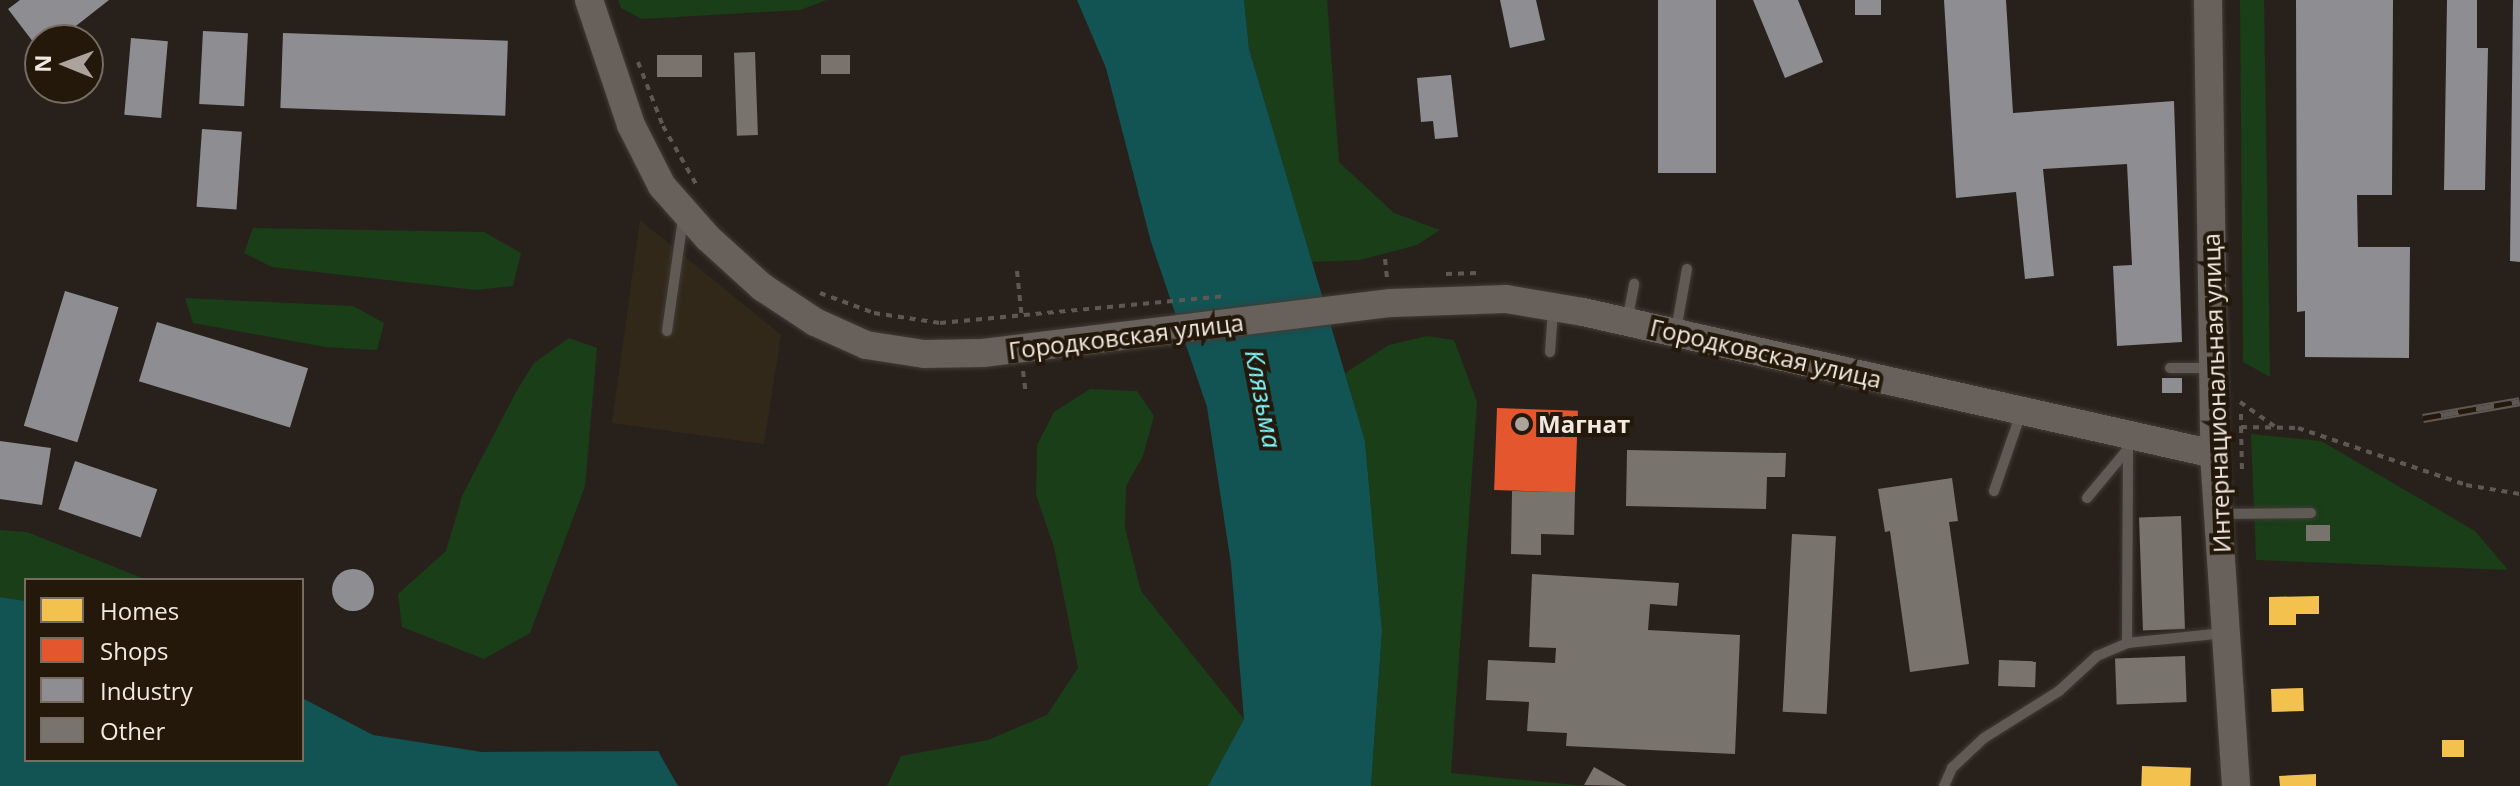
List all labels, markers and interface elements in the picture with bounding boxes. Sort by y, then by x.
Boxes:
north arrow [24,24,104,104]
text: N [27,54,57,73]
street label: Интернациональная улица [2196,233,2236,553]
street label: Городковская улица [1007,307,1245,365]
street label: Городковская улица [1648,312,1884,394]
water label: Клязьма [1238,347,1288,451]
place label: Магнат [1538,410,1630,438]
marker: Магнат [1513,415,1531,433]
legend [24,578,304,762]
text: Homes [100,594,179,627]
text: Shops [100,634,168,667]
text: Industry [100,674,193,707]
text: Other [100,714,165,747]

